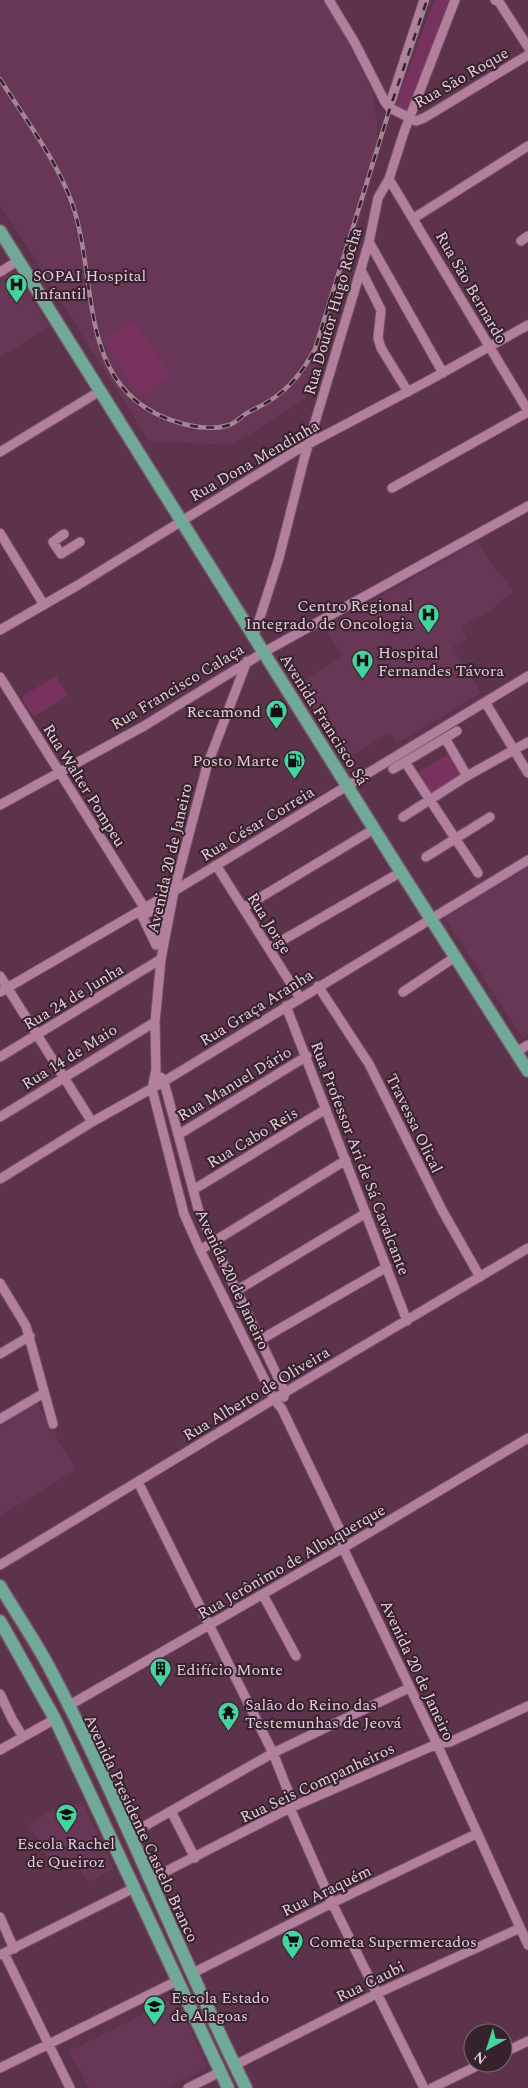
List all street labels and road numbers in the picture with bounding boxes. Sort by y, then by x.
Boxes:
street label: Rua São Roque [410,41,513,115]
street label: Rua Doutor Hugo Rocha [298,225,368,398]
street label: Rua São Bernardo [429,227,513,348]
street label: Rua Dona Mendinha [185,414,324,508]
street label: Rua Francisco Calaça [106,637,249,736]
street label: Avenida Francisco Sá [274,649,375,790]
street label: Rua Walter Pompeu [37,719,132,852]
street label: Rua César Correia [196,780,319,867]
street label: Avenida 20 de Janeiro [141,781,199,936]
street label: Rua Jorge [241,888,298,959]
street label: Rua 24 de Junha [19,957,128,1036]
street label: Rua Graça Aranha [195,963,318,1053]
street label: Rua 14 de Maio [17,1018,122,1096]
street label: Rua Professor Ari de Sá Cavalcante [304,1038,416,1279]
street label: Rua Manuel Dário [173,1040,296,1127]
street label: Travessa Olical [380,1070,449,1177]
street label: Rua Cabo Reis [202,1101,303,1175]
street label: Avenida 20 de Janeiro [189,1205,275,1354]
street label: Rua Alberto de Oliveira [179,1340,335,1447]
street label: Rua Jerônimo de Albuquerque [193,1498,390,1626]
street label: Avenida 20 de Janeiro [374,1596,460,1745]
street label: Avenida Presidente Castelo Branco [78,1711,205,1946]
street label: Rua Seis Companheiros [236,1737,399,1829]
street label: Rua Araquém [278,1859,376,1923]
street label: Rua Caubi [332,1955,409,2009]

